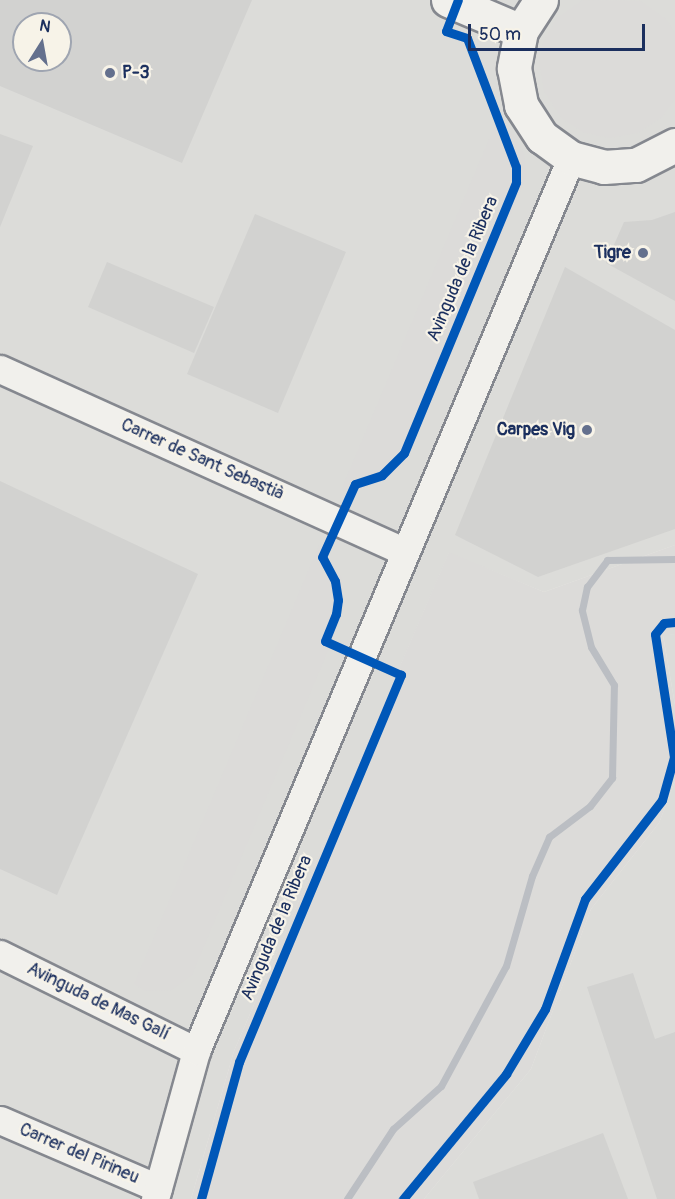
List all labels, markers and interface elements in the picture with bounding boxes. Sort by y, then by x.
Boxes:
north arrow [12,12,72,72]
scale bar [471,12,648,50]
text: N [38,15,52,37]
text: 50 m [479,23,521,46]
place label: P-3 [122,62,150,84]
marker: P-3 [103,66,117,80]
street label: Avinguda de la Ribera [423,193,503,345]
place label: Tigre [594,242,631,264]
marker: Tigre [636,246,650,260]
street label: Carrer de Sant Sebastià [117,414,287,506]
place label: Carpes Vig [497,419,575,441]
marker: Carpes Vig [580,423,594,437]
street label: Avinguda de la Ribera [237,852,317,1004]
street label: Avinguda de Mas Galí [23,958,173,1046]
street label: Carrer del Pirineu [16,1119,142,1189]

